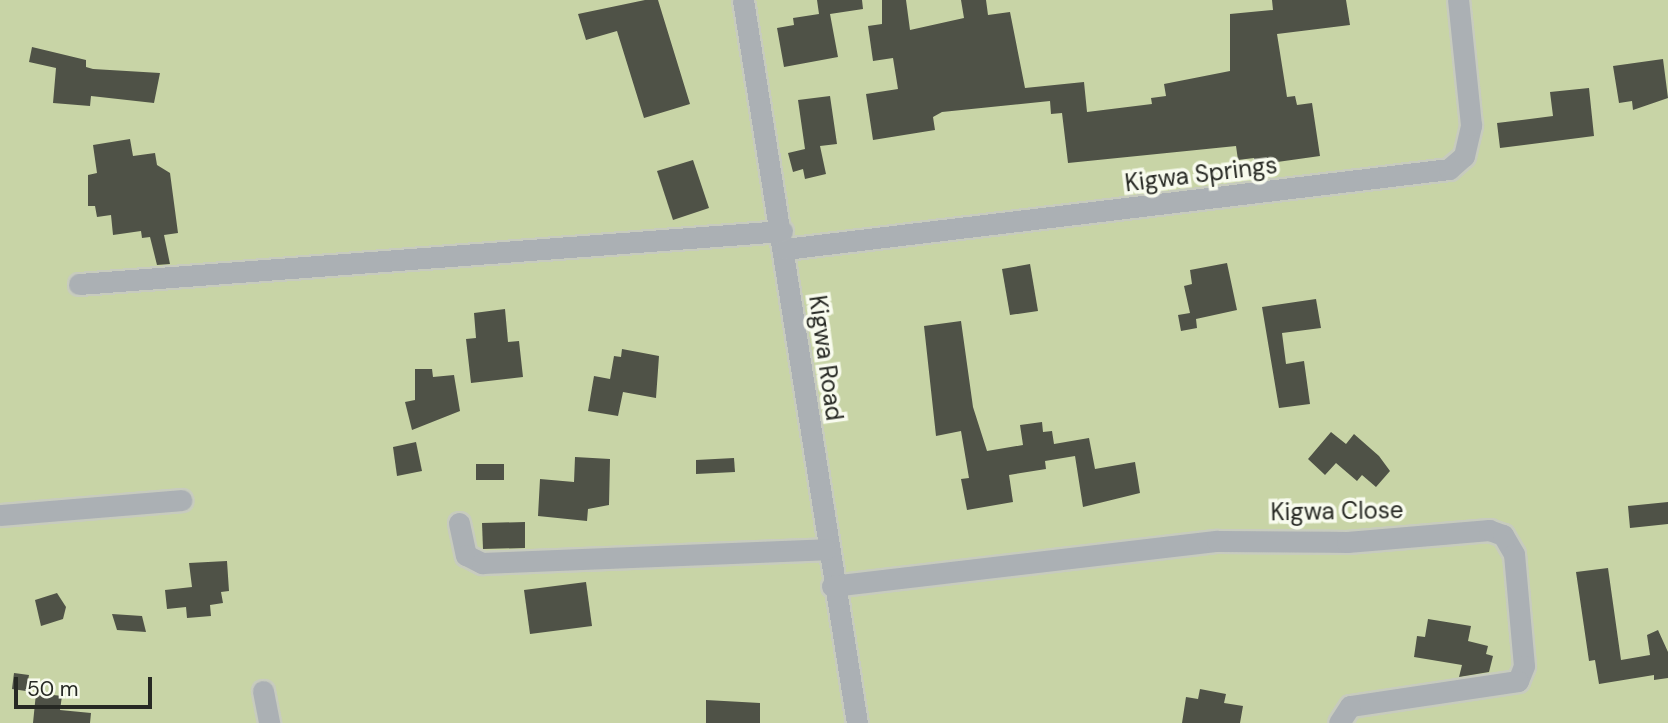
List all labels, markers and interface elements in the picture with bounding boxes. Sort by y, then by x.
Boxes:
street label: Kigwa Springs [1123,150,1279,198]
street label: Kigwa Road [803,293,849,423]
street label: Kigwa Close [1270,495,1404,527]
scale bar [18,664,156,708]
text: 50 m [27,675,78,703]

